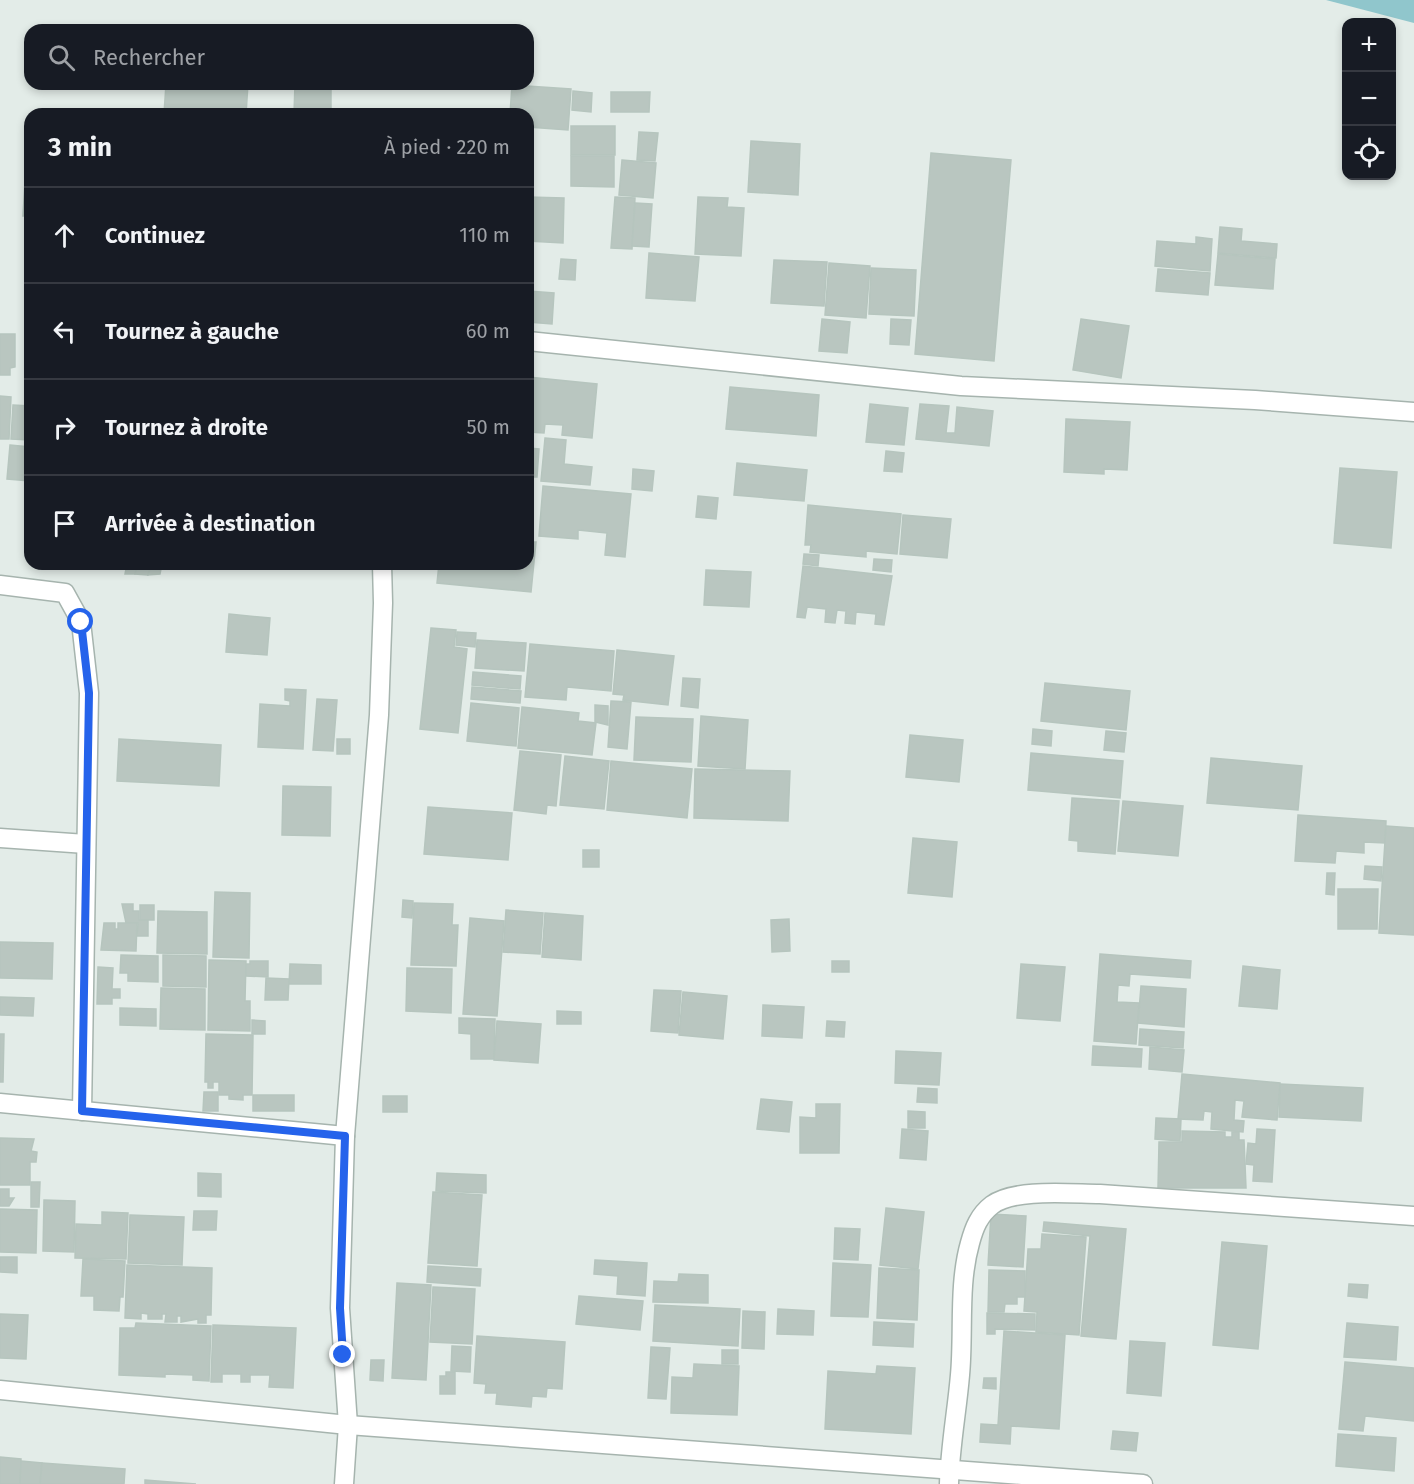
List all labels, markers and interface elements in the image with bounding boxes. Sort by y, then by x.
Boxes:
map controls [1342,18,1396,180]
button: + [1342,18,1396,72]
search box [24,24,534,90]
icon: search [45,41,78,74]
text: Rechercher [93,44,205,71]
button: − [1342,72,1396,126]
button: locate [1342,126,1396,180]
text: 3 min [48,132,112,163]
text: À pied · 220 m [384,135,510,159]
icon: ahead [48,219,81,252]
text: Continuez [105,222,205,249]
text: 110 m [459,223,510,247]
icon: left [48,315,81,348]
text: Tournez à gauche [105,318,279,345]
text: 60 m [466,319,510,343]
icon: right [48,411,81,444]
text: Tournez à droite [105,414,268,441]
text: 50 m [466,415,510,439]
icon: arrive [48,507,81,540]
text: Arrivée à destination [105,510,315,537]
route start [67,608,93,634]
route end [329,1341,355,1367]

